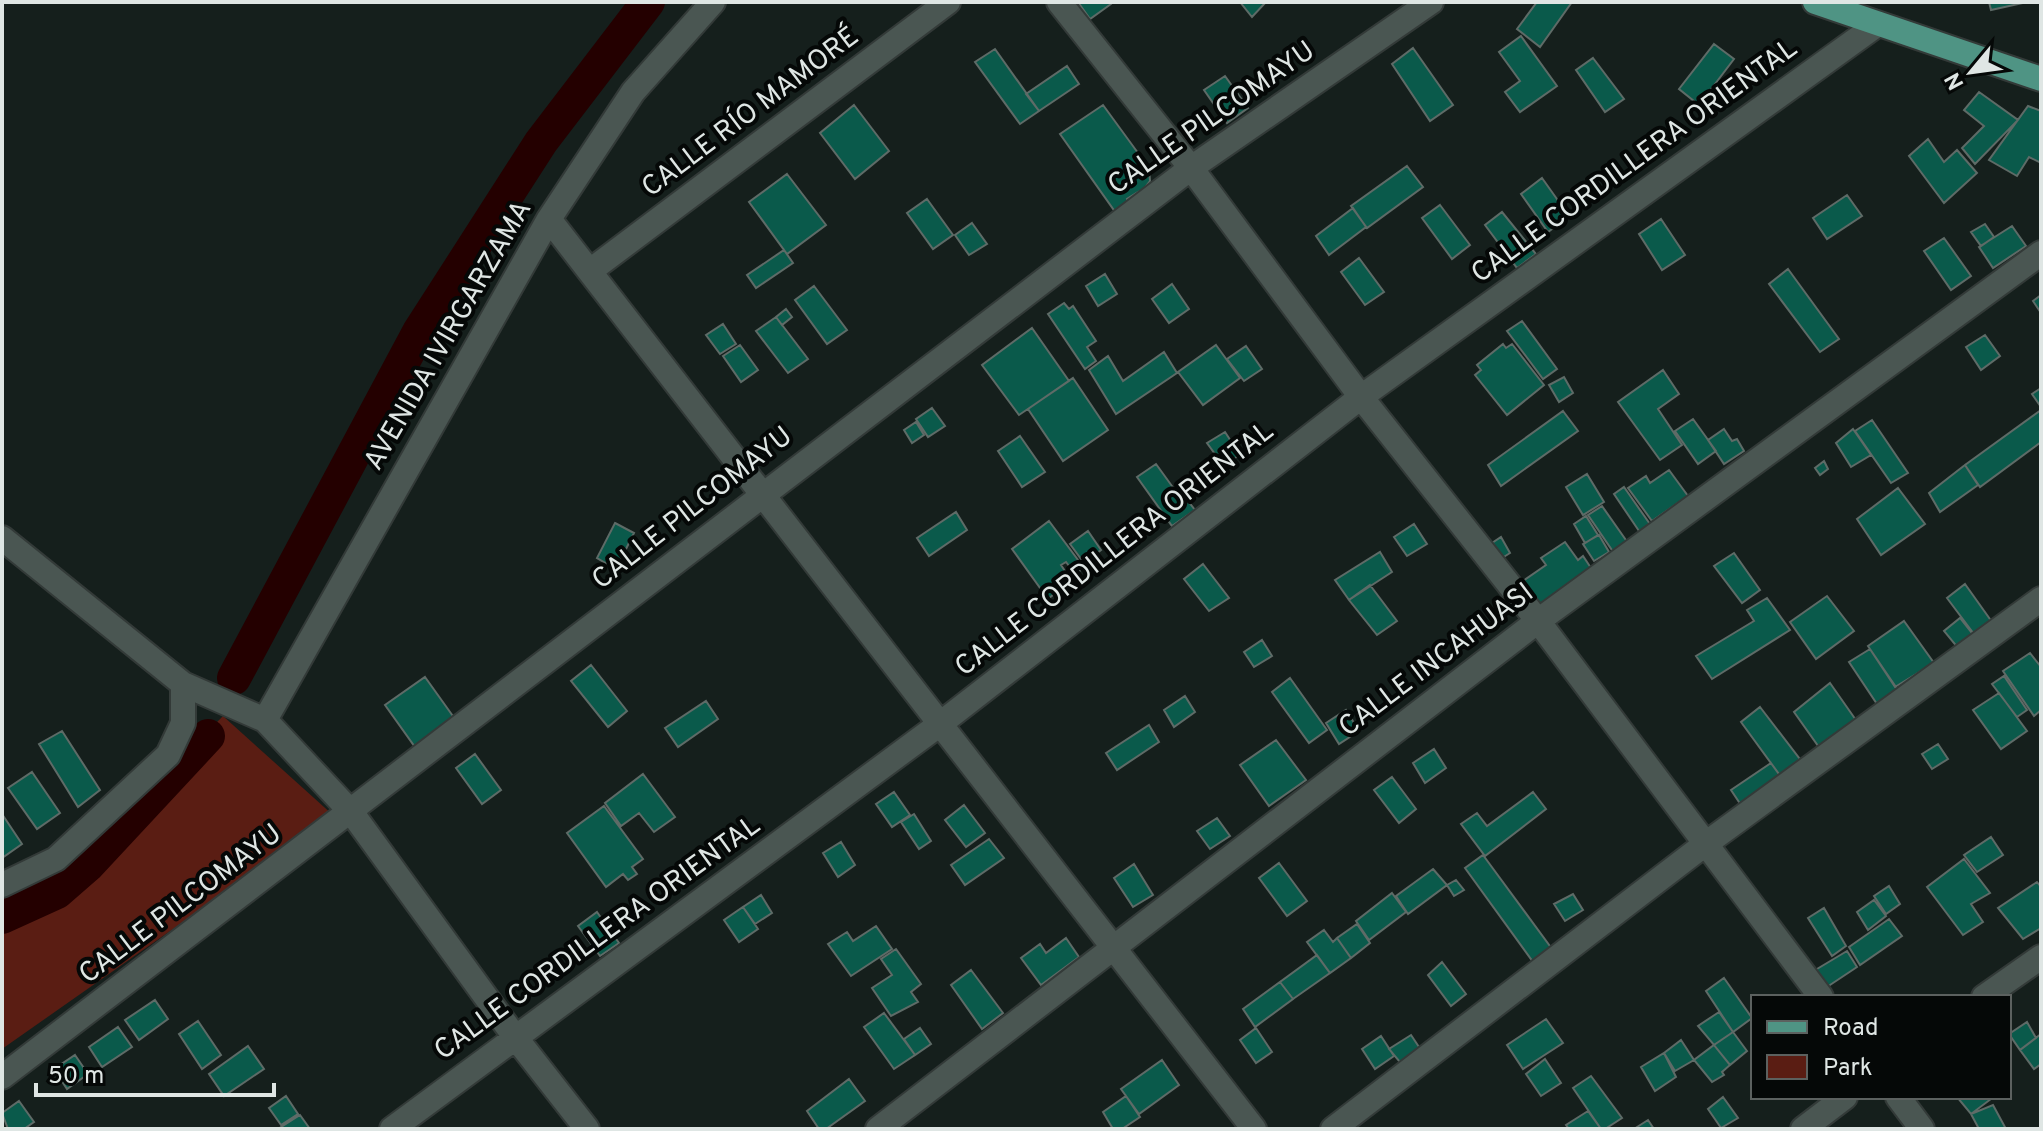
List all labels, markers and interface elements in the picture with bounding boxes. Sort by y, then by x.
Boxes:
street label: CALLE RÍO MAMORÉ [634,18,867,206]
street label: CALLE CORDILLERA ORIENTAL [1465,31,1805,293]
north arrow [1931,32,2011,112]
street label: CALLE PILCOMAYU [1101,34,1323,204]
text: N [1940,67,1971,94]
street label: AVENIDA IVIRGARZAMA [357,195,541,477]
street label: CALLE CORDILLERA ORIENTAL [948,414,1282,686]
street label: CALLE PILCOMAYU [585,419,801,599]
street label: CALLE INCAHUASI [1332,576,1542,746]
street label: CALLE CORDILLERA ORIENTAL [428,808,768,1070]
street label: CALLE PILCOMAYU [72,817,290,993]
legend [1751,995,2011,1099]
text: Road [1823,1014,1879,1044]
scale bar [36,1047,274,1097]
text: Park [1823,1054,1873,1084]
text: 50 m [48,1062,104,1092]

